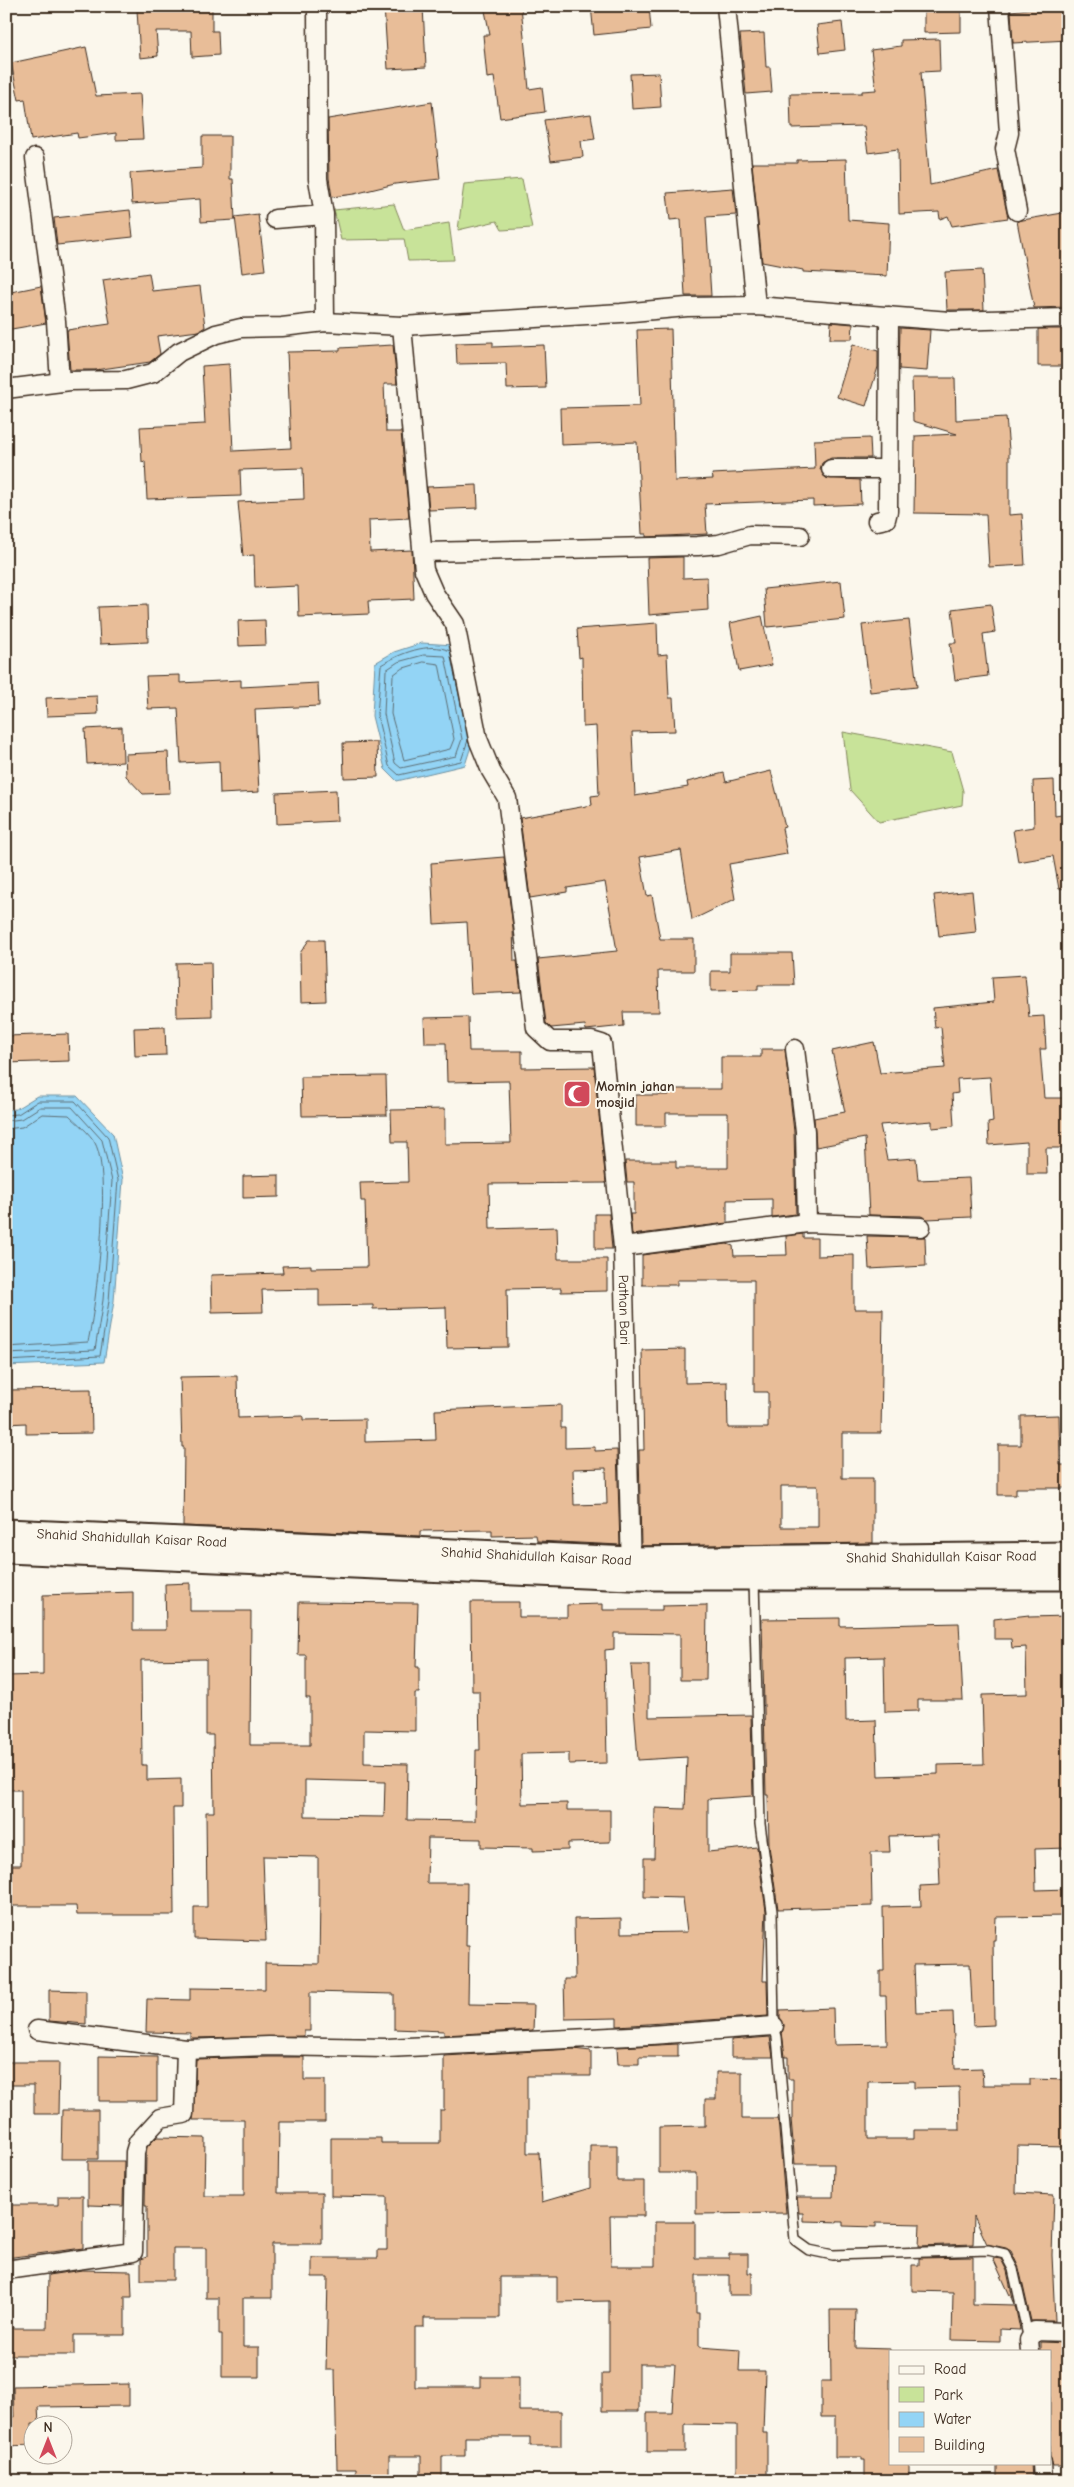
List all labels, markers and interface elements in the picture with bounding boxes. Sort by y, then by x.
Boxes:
place label: Momin jahan mosjid [596,1078,675,1111]
mosque icon: Momin jahan mosjid [562,1079,592,1109]
street label: Pathan Bari [615,1274,633,1345]
street label: Shahid Shahidullah Kaisar Road [36,1525,227,1551]
street label: Shahid Shahidullah Kaisar Road [441,1544,632,1569]
street label: Shahid Shahidullah Kaisar Road [846,1547,1037,1567]
legend [889,2350,1052,2464]
text: Road [934,2360,966,2378]
text: Park [934,2386,963,2404]
text: Water [934,2410,971,2428]
north arrow [22,2414,72,2464]
text: N [43,2419,53,2436]
text: Building [934,2436,985,2454]

